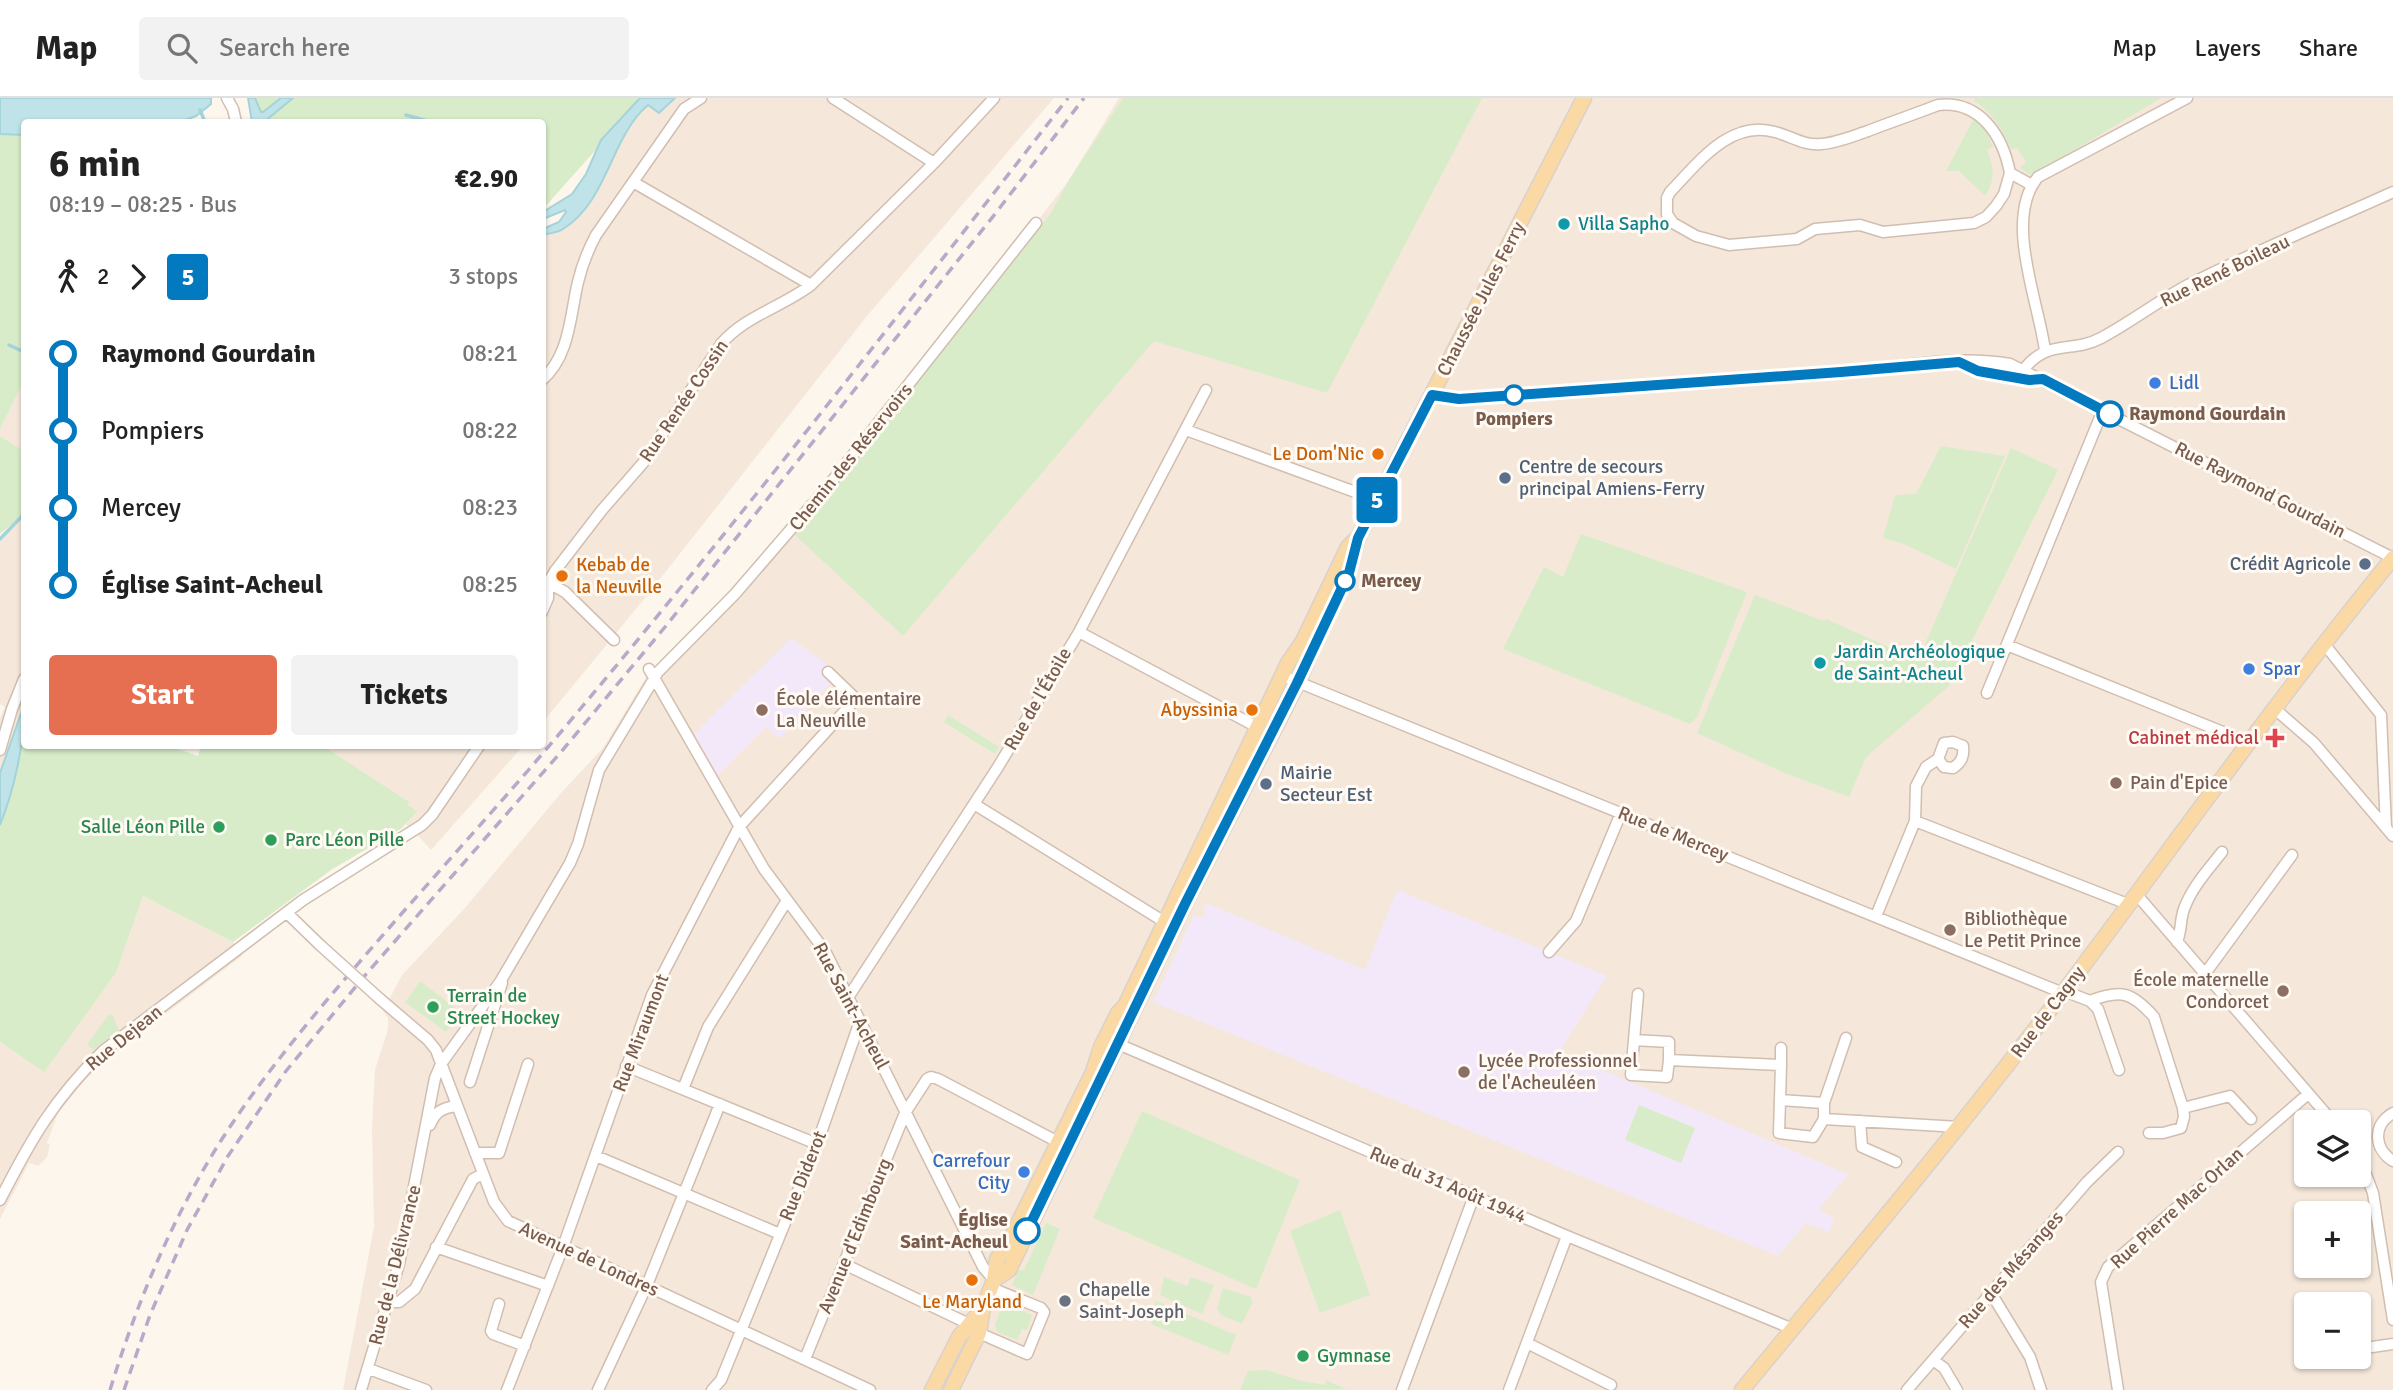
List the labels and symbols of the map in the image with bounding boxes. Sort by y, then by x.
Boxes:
place label: Villa Sapho [1578,212,1669,236]
marker: Villa Sapho [1556,216,1572,232]
street label: Chaussée Jules Ferry [1432,218,1530,380]
street label: Rue René Boileau [2156,229,2294,313]
street label: Rue Renée Cossin [634,335,734,467]
place label: Lidl [2169,371,2199,395]
marker: Lidl [2147,375,2163,391]
street label: Chemin des Réservoirs [784,378,918,536]
marker: Pompiers [1504,385,1524,405]
marker: Raymond Gourdain [2097,401,2123,427]
place label: Raymond Gourdain [2129,402,2286,426]
place label: Pompiers [1475,407,1553,431]
street label: Rue Raymond Gourdain [2170,436,2350,544]
place label: Le Dom'Nic [1273,442,1364,466]
marker: Le Dom'Nic [1370,446,1386,462]
place label: Centre de secours principal Amiens-Ferry [1519,455,1705,501]
marker: Centre de secours principal Amiens-Ferry [1497,470,1513,486]
line badge: 5 [1354,477,1400,523]
place label: Crédit Agricole [2230,552,2351,576]
place label: Kebab de la Neuville [576,553,662,599]
marker: Crédit Agricole [2357,556,2373,572]
marker: Kebab de la Neuville [554,568,570,584]
place label: Mercey [1361,569,1422,593]
marker: Mercey [1335,571,1355,591]
place label: Jardin Archéologique de Saint-Acheul [1834,640,2005,686]
street label: Rue de l'Étoile [999,643,1077,755]
marker: Jardin Archéologique de Saint-Acheul [1812,655,1828,671]
place label: Spar [2263,657,2300,681]
marker: Spar [2241,661,2257,677]
place label: École élémentaire La Neuville [776,687,921,733]
place label: Abyssinia [1161,698,1238,722]
marker: École élémentaire La Neuville [754,702,770,718]
marker: Abyssinia [1244,702,1260,718]
place label: Cabinet médical [2128,726,2259,750]
marker: Cabinet médical [2265,728,2285,748]
place label: Mairie Secteur Est [1280,761,1373,807]
place label: Pain d'Epice [2130,771,2228,795]
marker: Pain d'Epice [2108,775,2124,791]
marker: Mairie Secteur Est [1258,776,1274,792]
street label: Rue de Mercey [1614,801,1732,867]
place label: Salle Léon Pille [81,815,205,839]
marker: Salle Léon Pille [211,819,227,835]
place label: Parc Léon Pille [285,828,404,852]
marker: Parc Léon Pille [263,832,279,848]
place label: Bibliothèque Le Petit Prince [1964,907,2081,953]
marker: Bibliothèque Le Petit Prince [1942,922,1958,938]
street label: Rue Saint-Acheul [807,938,895,1074]
street label: Rue de Cagny [2006,961,2090,1063]
place label: École maternelle Condorcet [2133,968,2269,1014]
street label: Rue Miraumont [607,970,675,1095]
marker: École maternelle Condorcet [2275,983,2291,999]
place label: Terrain de Street Hockey [447,984,560,1030]
marker: Terrain de Street Hockey [425,999,441,1015]
street label: Rue Dejean [81,1000,167,1076]
place label: Lycée Professionnel de l'Acheuléen [1478,1049,1638,1095]
marker: Lycée Professionnel de l'Acheuléen [1456,1064,1472,1080]
street label: Rue Diderot [774,1127,832,1225]
street label: Rue du 31 Août 1944 [1366,1141,1530,1229]
street label: Rue Pierre Mac Orlan [2105,1142,2249,1274]
place label: Carrefour City [932,1149,1010,1195]
street label: Avenue d'Edimbourg [813,1155,897,1317]
marker: Carrefour City [1016,1164,1032,1180]
street label: Rue de la Délivrance [363,1182,427,1348]
street label: Rue des Mésanges [1953,1206,2069,1334]
place label: Église Saint-Acheul [900,1208,1008,1254]
street label: Avenue de Londres [515,1216,663,1302]
marker: Église Saint-Acheul [1014,1218,1040,1244]
marker: Le Maryland [964,1272,980,1288]
place label: Chapelle Saint-Joseph [1079,1278,1184,1324]
place label: Le Maryland [922,1290,1022,1314]
marker: Chapelle Saint-Joseph [1057,1293,1073,1309]
place label: Gymnase [1317,1344,1391,1368]
marker: Gymnase [1295,1348,1311,1364]

